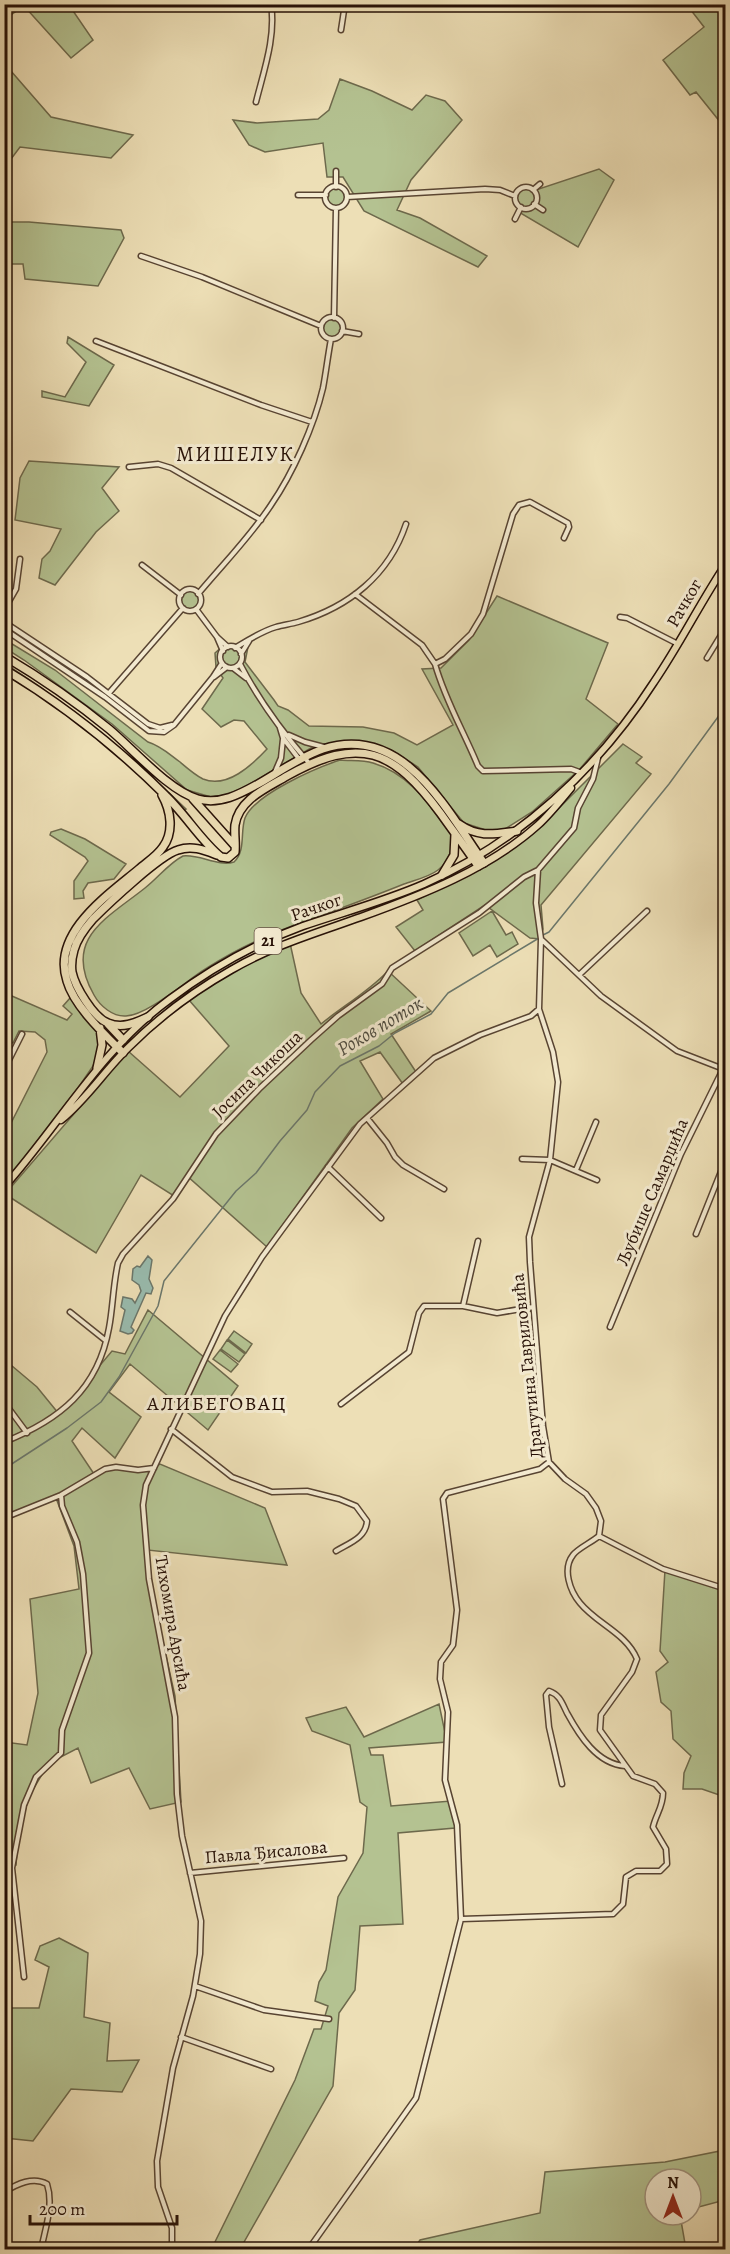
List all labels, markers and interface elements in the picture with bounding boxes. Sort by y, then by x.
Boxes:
district label: МИШЕЛУК [176,440,294,468]
street label: Рачког [661,574,708,632]
street label: Рачког [287,887,345,927]
road number: 21 [254,928,282,954]
water label: Роков поток [332,990,428,1062]
street label: Јосипа Чикоша [207,1024,308,1123]
street label: Љубише Самарџића [610,1114,694,1269]
street label: Драгутина Гавриловића [505,1272,549,1460]
district label: АЛИБЕГОВАЦ [146,1390,287,1417]
street label: Тихомира Арсића [149,1553,197,1693]
street label: Павла Ђисалова [204,1835,329,1869]
north arrow [643,2167,703,2227]
text: N [667,2172,679,2194]
scale bar [30,2188,177,2226]
text: 200 m [39,2197,85,2221]

